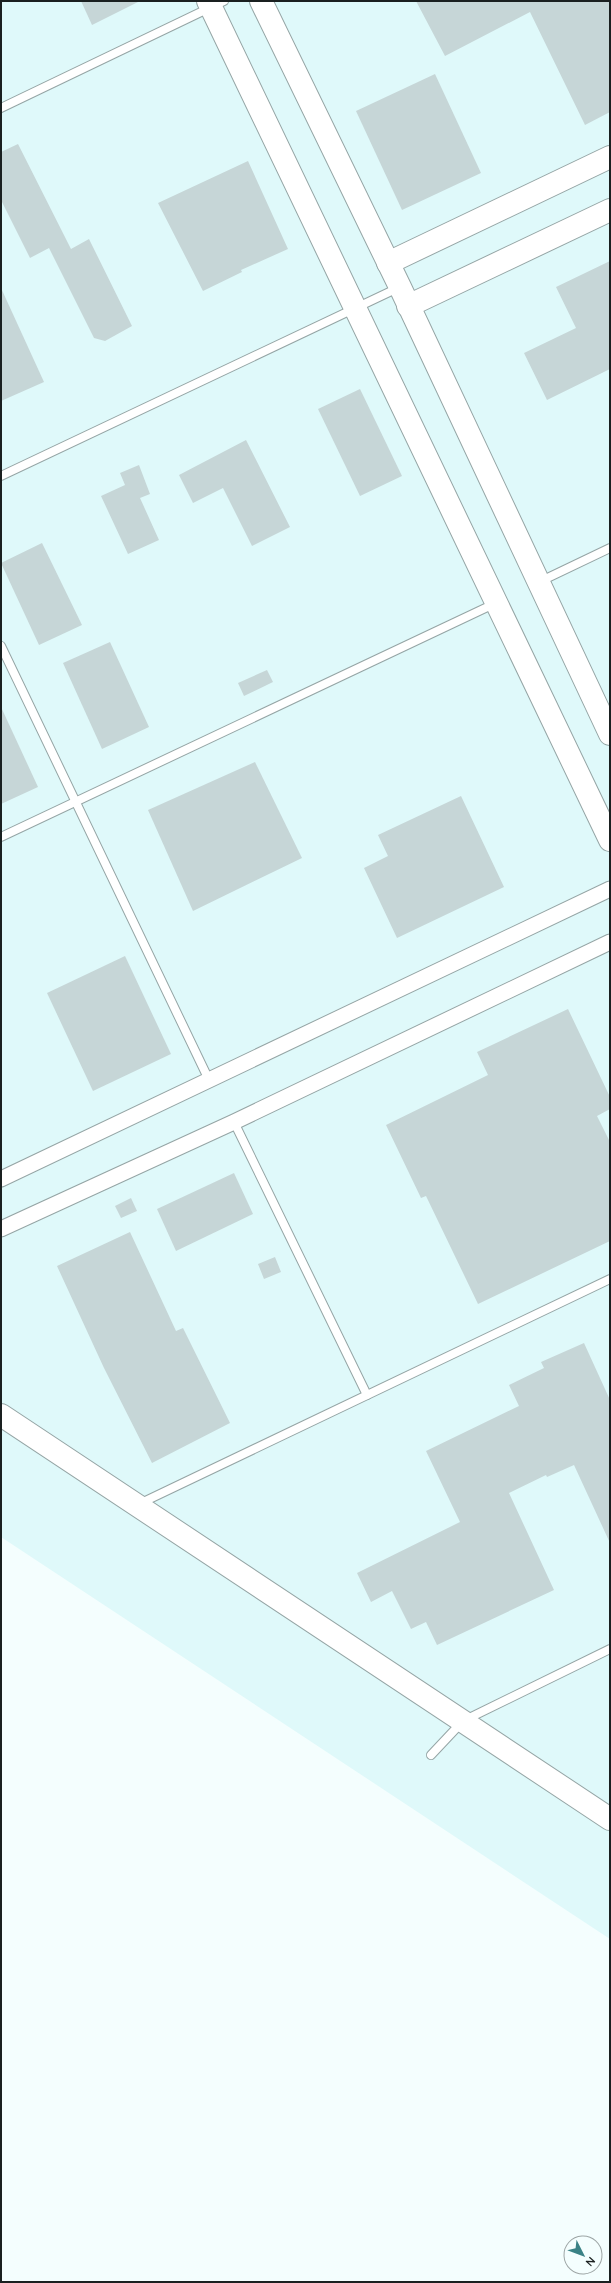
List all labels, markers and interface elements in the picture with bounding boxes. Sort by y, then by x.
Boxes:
north arrow [563,2235,603,2275]
text: N [583,2254,598,2269]

